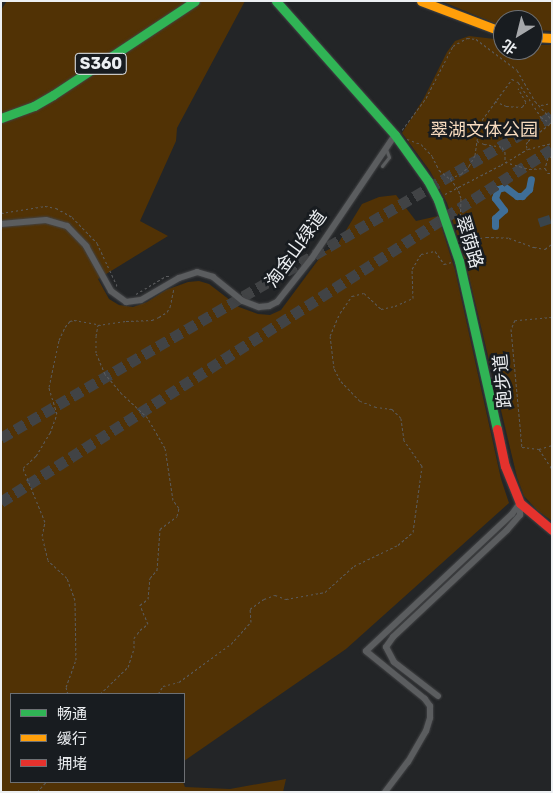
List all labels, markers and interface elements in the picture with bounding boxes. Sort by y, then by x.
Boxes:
north arrow [493,10,543,60]
text: 北 [499,36,520,58]
road number: S360 [75,51,127,78]
park label: 翠湖文体公园 [430,119,538,141]
street label: 淘金山绿道 [261,206,331,292]
street label: 翠荫路 [451,213,487,271]
street label: 跑步道 [490,353,516,409]
legend [10,693,185,783]
text: 畅通 [57,705,87,723]
text: 缓行 [57,730,87,748]
text: 拥堵 [57,755,87,773]

